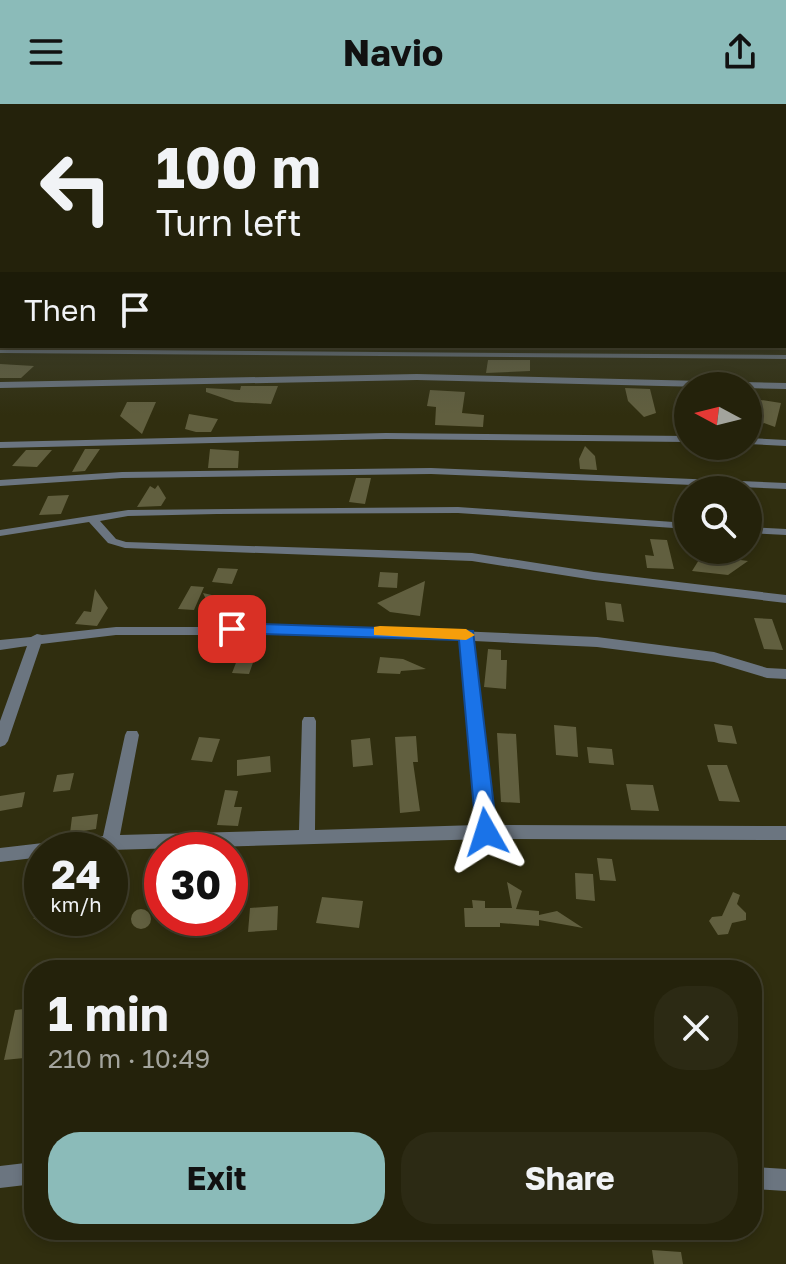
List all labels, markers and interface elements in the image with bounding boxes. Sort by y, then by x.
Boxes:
icon: menu [24,30,68,74]
icon: share [718,30,762,74]
text: Navio [343,31,443,74]
text: 100 m [156,133,321,200]
icon: left [24,136,128,240]
text: Turn left [156,201,302,244]
icon: arrive [113,288,157,332]
text: Then [24,292,97,328]
north arrow [674,372,762,460]
map controls [674,372,762,564]
button: search [674,476,762,564]
pin [198,595,266,663]
icon: arrive [210,607,254,651]
position arrow [444,790,528,874]
speed limit sign: 30 [144,832,248,936]
text: 24 [51,850,101,898]
text: km/h [51,892,101,916]
text: 1 min [48,984,169,1042]
button: close [654,986,738,1070]
text: 210 m · 10:49 [48,1043,210,1074]
button: Exit [48,1132,385,1224]
button: Share [401,1132,738,1224]

